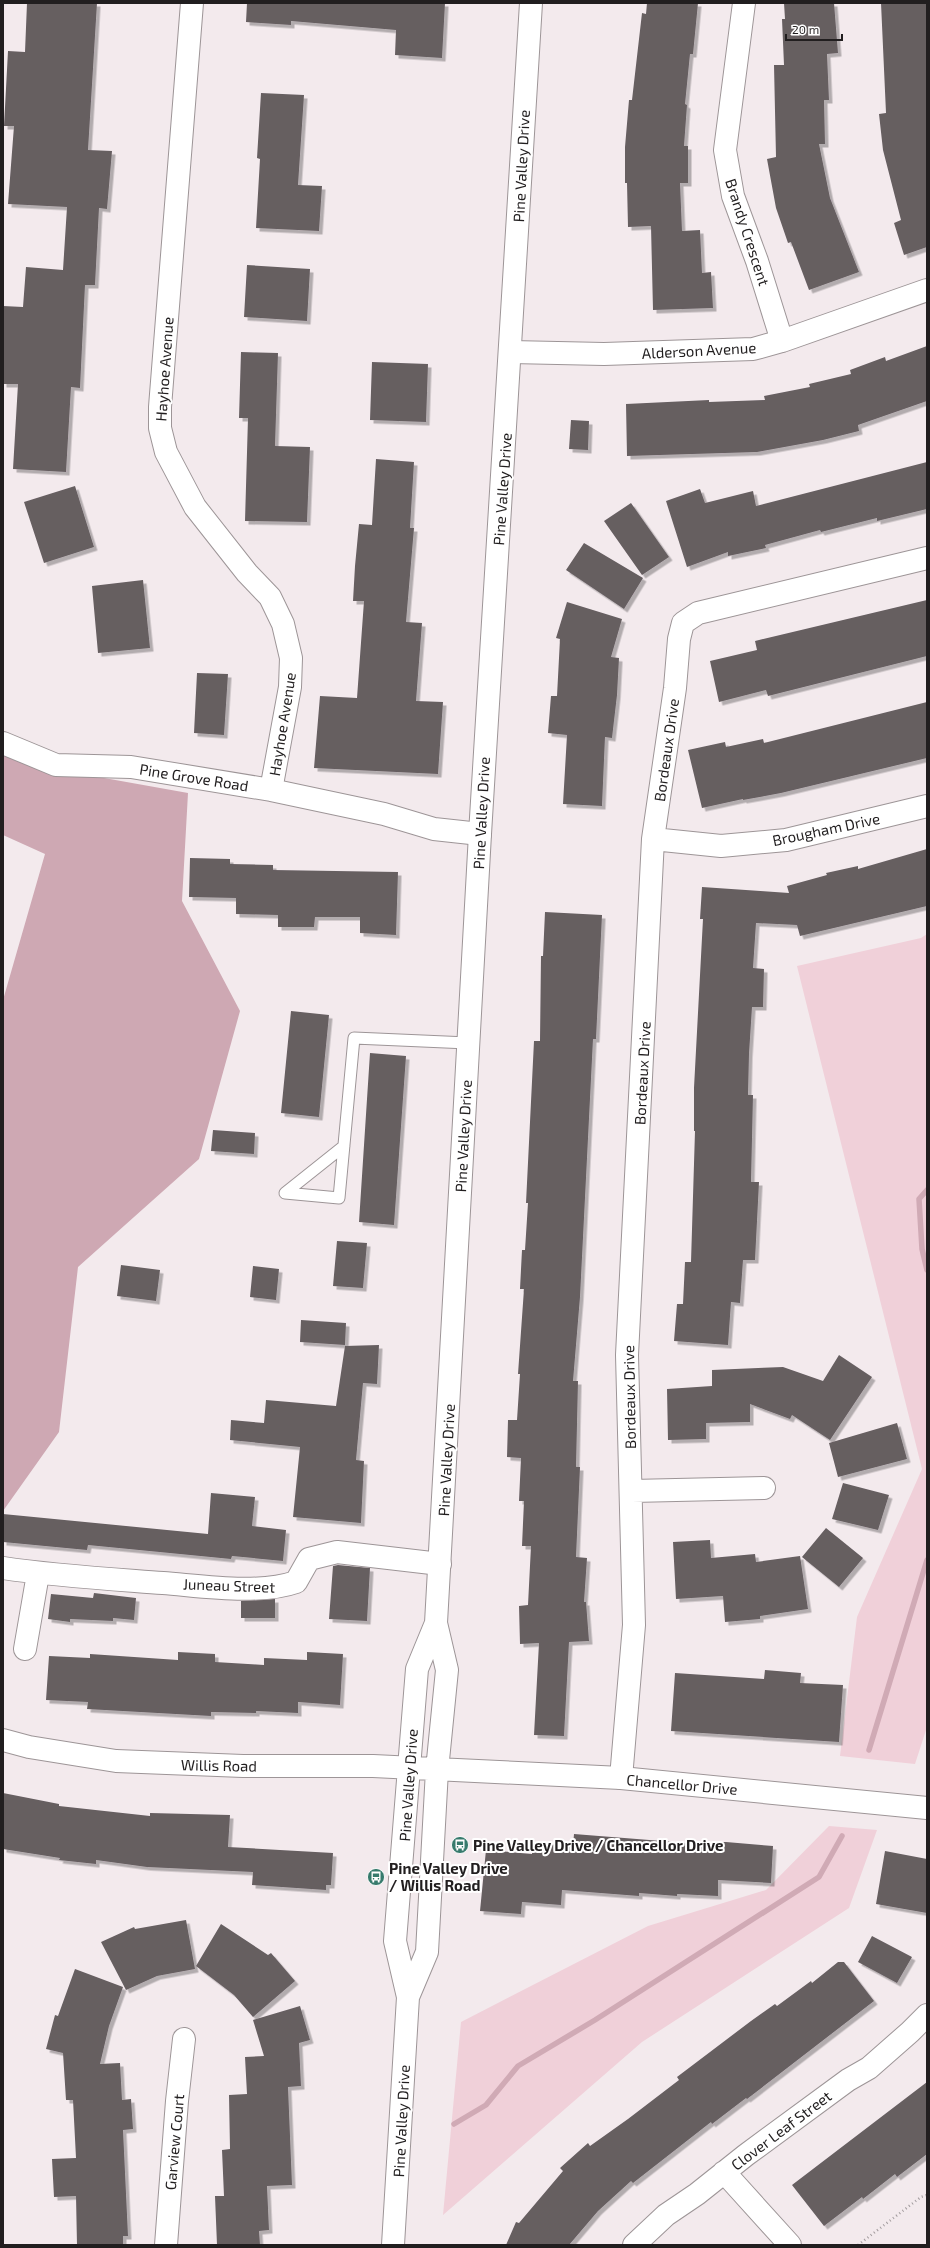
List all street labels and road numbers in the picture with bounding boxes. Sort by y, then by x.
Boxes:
street label: Pine Valley Drive [509,109,533,223]
street label: Brandy Crescent [722,176,774,288]
street label: Hayhoe Avenue [151,316,177,422]
street label: Alderson Avenue [641,338,757,362]
street label: Pine Valley Drive [489,432,515,546]
street label: Hayhoe Avenue [265,671,299,777]
street label: Bordeaux Drive [650,697,682,803]
street label: Pine Valley Drive [469,756,493,870]
street label: Pine Grove Road [138,759,250,795]
street label: Brougham Drive [771,809,881,849]
street label: Bordeaux Drive [630,1021,654,1125]
street label: Pine Valley Drive [451,1079,475,1193]
street label: Bordeaux Drive [619,1345,639,1449]
street label: Pine Valley Drive [434,1403,458,1517]
street label: Juneau Street [183,1574,276,1596]
street label: Pine Valley Drive [395,1728,421,1842]
street label: Willis Road [181,1755,257,1775]
street label: Chancellor Drive [626,1770,738,1798]
street label: Pine Valley Drive [389,2064,413,2178]
street label: Clover Leaf Street [727,2086,835,2174]
street label: Garview Court [161,2093,187,2191]

